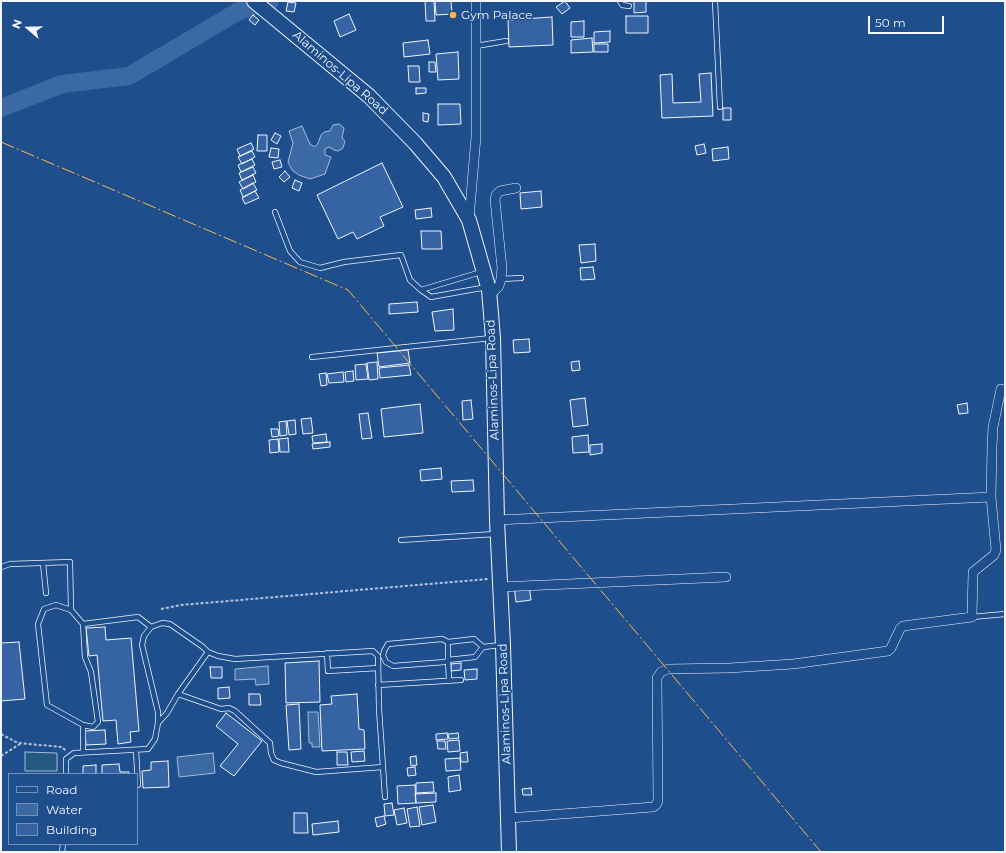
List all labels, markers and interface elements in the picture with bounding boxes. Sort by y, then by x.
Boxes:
north arrow [8,8,48,48]
place label: Gym Palace [461,8,532,22]
scale bar [870,8,946,34]
marker: Gym Palace [448,10,458,20]
text: 50 m [875,15,906,30]
text: N [9,17,25,30]
street label: Alaminos-Lipa Road [290,28,390,118]
street label: Alaminos-Lipa Road [484,319,502,441]
street label: Alaminos-Lipa Road [496,643,514,765]
legend [8,773,138,845]
text: Road [46,782,77,797]
text: Water [46,802,82,817]
text: Building [46,822,97,837]

